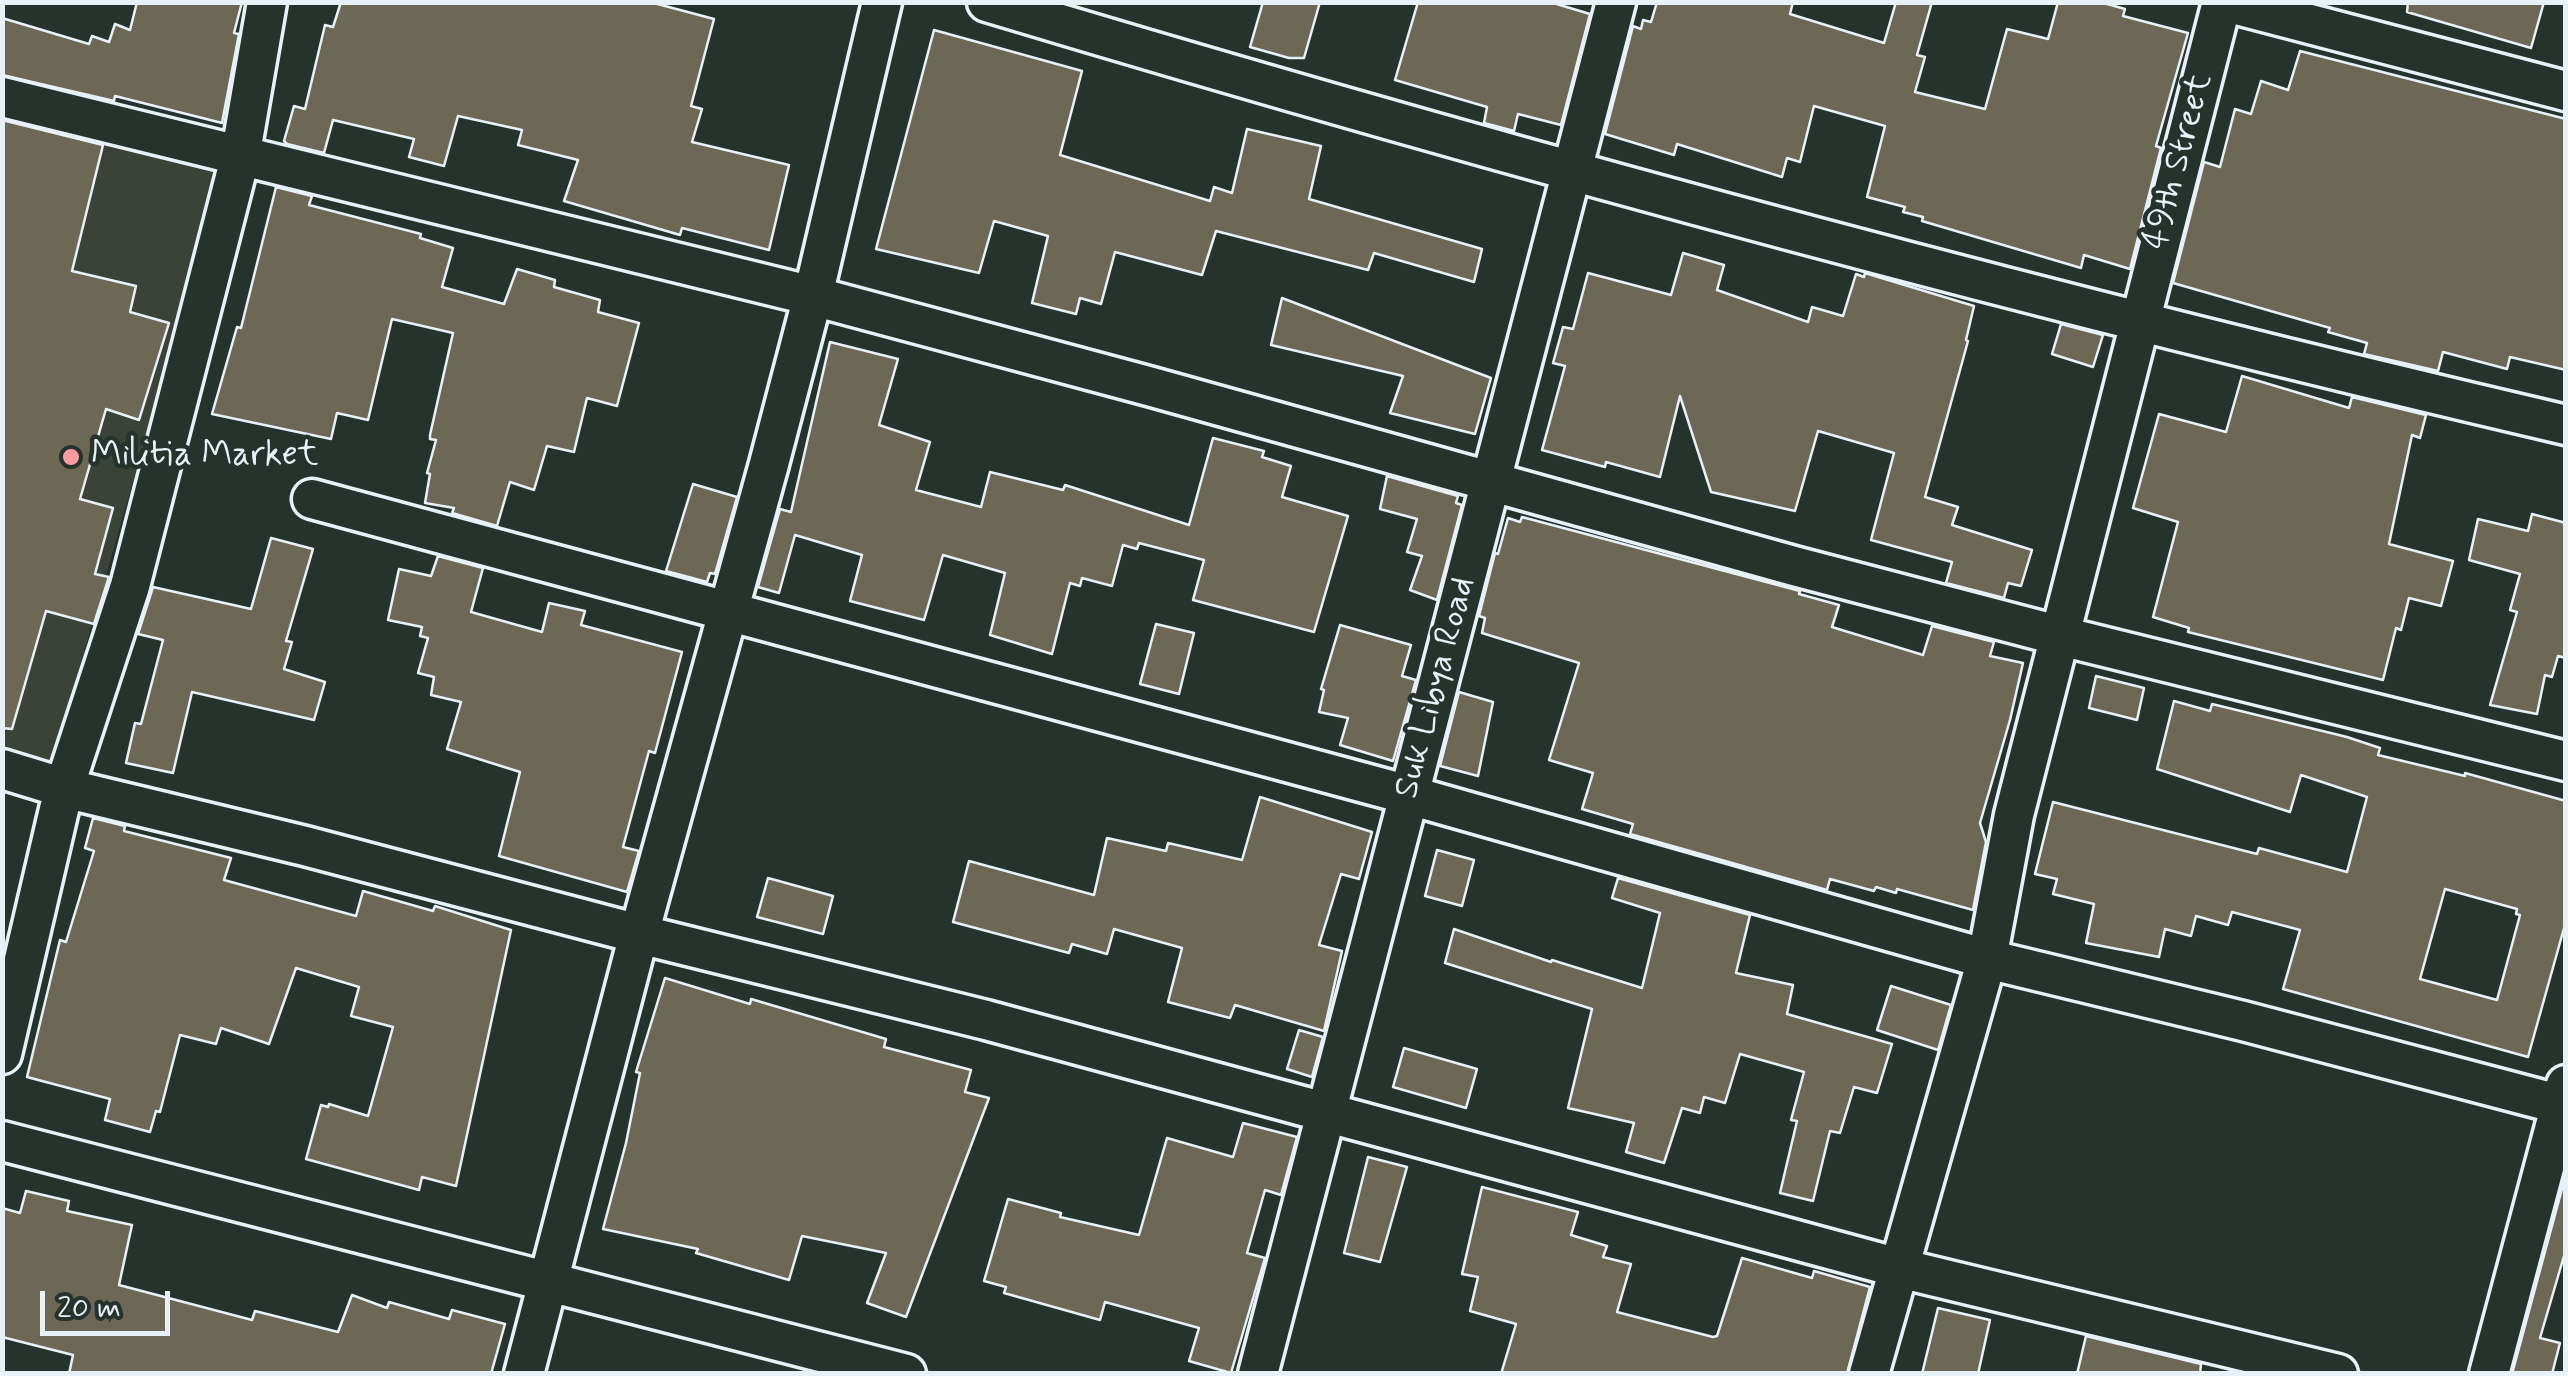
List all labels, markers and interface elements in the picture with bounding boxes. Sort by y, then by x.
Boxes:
street label: 49th Street [2136,69,2224,255]
place label: Militia Market [91,436,318,478]
marker: Militia Market [60,446,82,468]
street label: Suk Libya Road [1387,573,1487,803]
scale bar [45,1271,175,1333]
text: 20 m [57,1289,121,1328]

